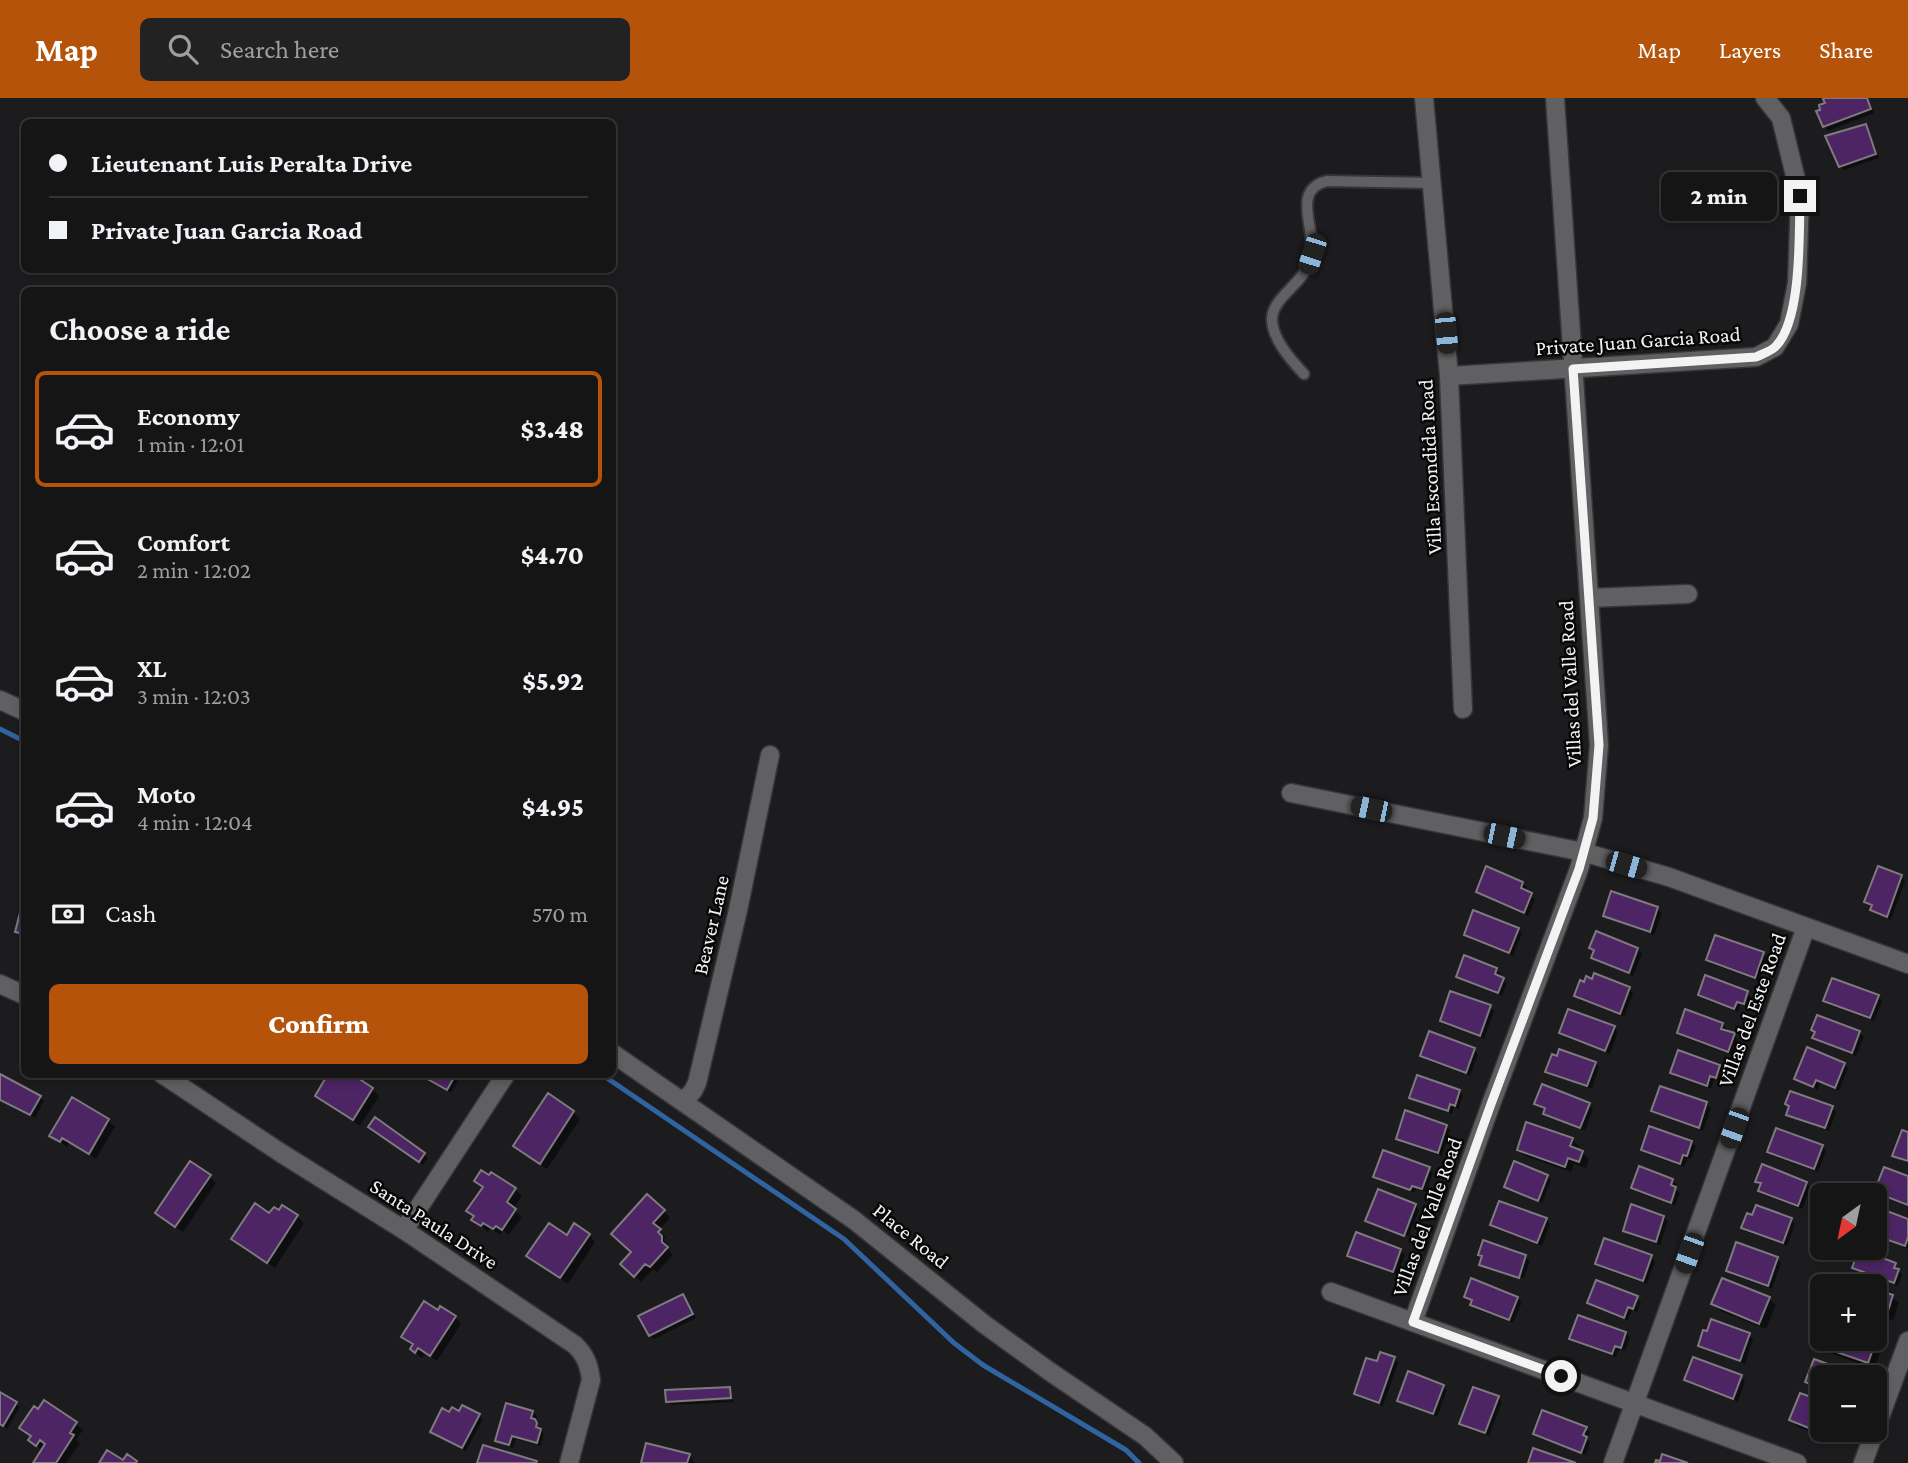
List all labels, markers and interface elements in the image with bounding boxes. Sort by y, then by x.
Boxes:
search box [140,18,630,81]
icon: search [164,30,202,68]
text: Map [35,31,98,68]
text: Search here [220,35,339,64]
text: Map [1637,36,1681,63]
text: Layers [1719,36,1781,63]
text: Share [1819,36,1873,63]
text: Lieutenant Luis Peralta Drive [91,149,412,178]
callout: 2 min [1660,172,1776,220]
route end [1784,180,1816,212]
text: 2 min [1691,183,1747,209]
text: Private Juan Garcia Road [91,216,362,245]
car [1296,231,1329,277]
text: Choose a ride [49,311,230,347]
car [1434,311,1459,355]
street label: Private Juan Garcia Road [1535,322,1741,360]
street label: Villa Escondida Road [1413,379,1447,555]
icon: car [53,398,116,461]
text: Economy [137,402,240,431]
text: $3.48 [521,415,584,444]
text: 1 min · 12:01 [137,431,244,457]
icon: car [53,524,116,587]
text: Comfort [137,528,230,557]
text: $4.70 [521,541,584,570]
text: 2 min · 12:02 [137,557,251,583]
street label: Villas del Valle Road [1554,600,1586,768]
icon: car [53,650,116,713]
text: XL [137,654,166,683]
text: $5.92 [522,667,584,696]
text: 3 min · 12:03 [137,683,251,709]
icon: car [53,776,116,839]
text: Moto [137,780,196,809]
text: $4.95 [522,793,584,822]
car [1349,794,1394,824]
text: 4 min · 12:04 [137,809,253,835]
car [1482,821,1527,851]
car [1603,849,1650,881]
street label: Beaver Lane [688,873,734,977]
icon: cash [49,895,87,933]
text: Cash [105,899,156,928]
text: 570 m [532,901,588,927]
street label: Villas del Este Road [1713,930,1791,1090]
button: Confirm [49,984,588,1064]
car [1717,1105,1752,1151]
street label: Villas del Valle Road [1387,1134,1467,1300]
street label: Santa Paula Drive [366,1174,502,1274]
north arrow [1810,1183,1886,1260]
map controls [1810,1183,1887,1442]
street label: Place Road [868,1198,954,1274]
car [1672,1230,1707,1276]
button: + [1810,1274,1887,1351]
route start [1545,1360,1577,1392]
button: − [1810,1365,1887,1442]

